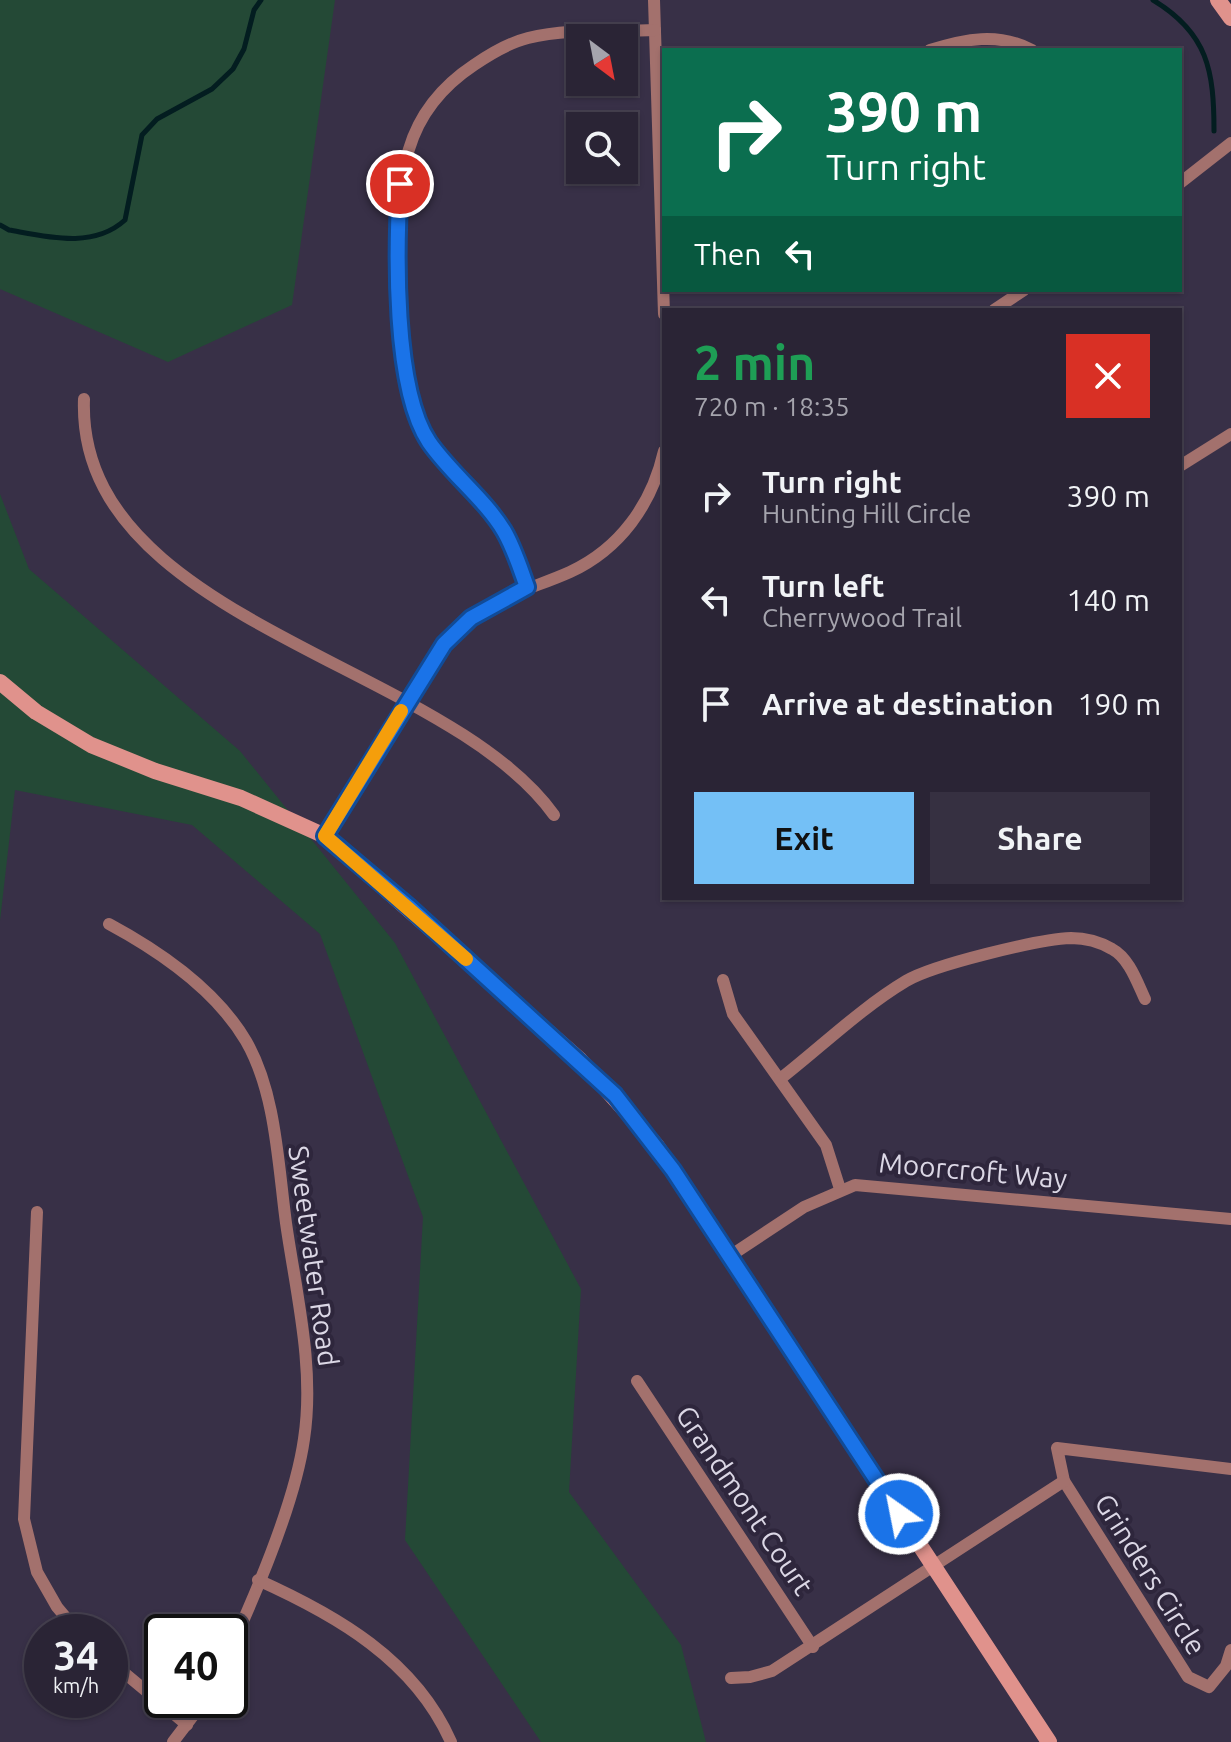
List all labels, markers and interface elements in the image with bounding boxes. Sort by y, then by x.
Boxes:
north arrow [566,24,638,96]
map controls [566,24,638,184]
icon: right [694,80,798,184]
text: 390 m [826,80,982,143]
button: search [566,112,638,184]
text: Turn right [826,146,986,187]
pin [366,150,434,218]
icon: arrive [378,162,422,206]
icon: left [778,232,822,276]
text: Then [694,237,762,271]
button: close [1066,334,1150,418]
text: 2 min [694,335,815,389]
text: 720 m · 18:35 [694,392,850,421]
text: Turn right [762,465,902,499]
icon: right [694,474,738,518]
text: 390 m [1066,479,1150,513]
text: Hunting Hill Circle [762,499,971,528]
text: Turn left [762,569,884,603]
icon: left [694,578,738,622]
text: 140 m [1066,583,1150,617]
text: Cherrywood Trail [762,603,962,632]
icon: arrive [694,682,738,726]
text: Arrive at destination [762,687,1054,721]
text: 190 m [1078,687,1161,721]
button: Exit [694,792,914,884]
button: Share [930,792,1150,884]
street label: Sweetwater Road [283,1144,345,1368]
street label: Moorcroft Way [878,1146,1068,1194]
street label: Grandmont Court [670,1400,820,1600]
position arrow [857,1472,941,1556]
street label: Grinders Circle [1089,1488,1213,1660]
speed limit sign: 40 [144,1614,248,1718]
text: 34 [53,1633,99,1678]
text: km/h [53,1674,99,1697]

